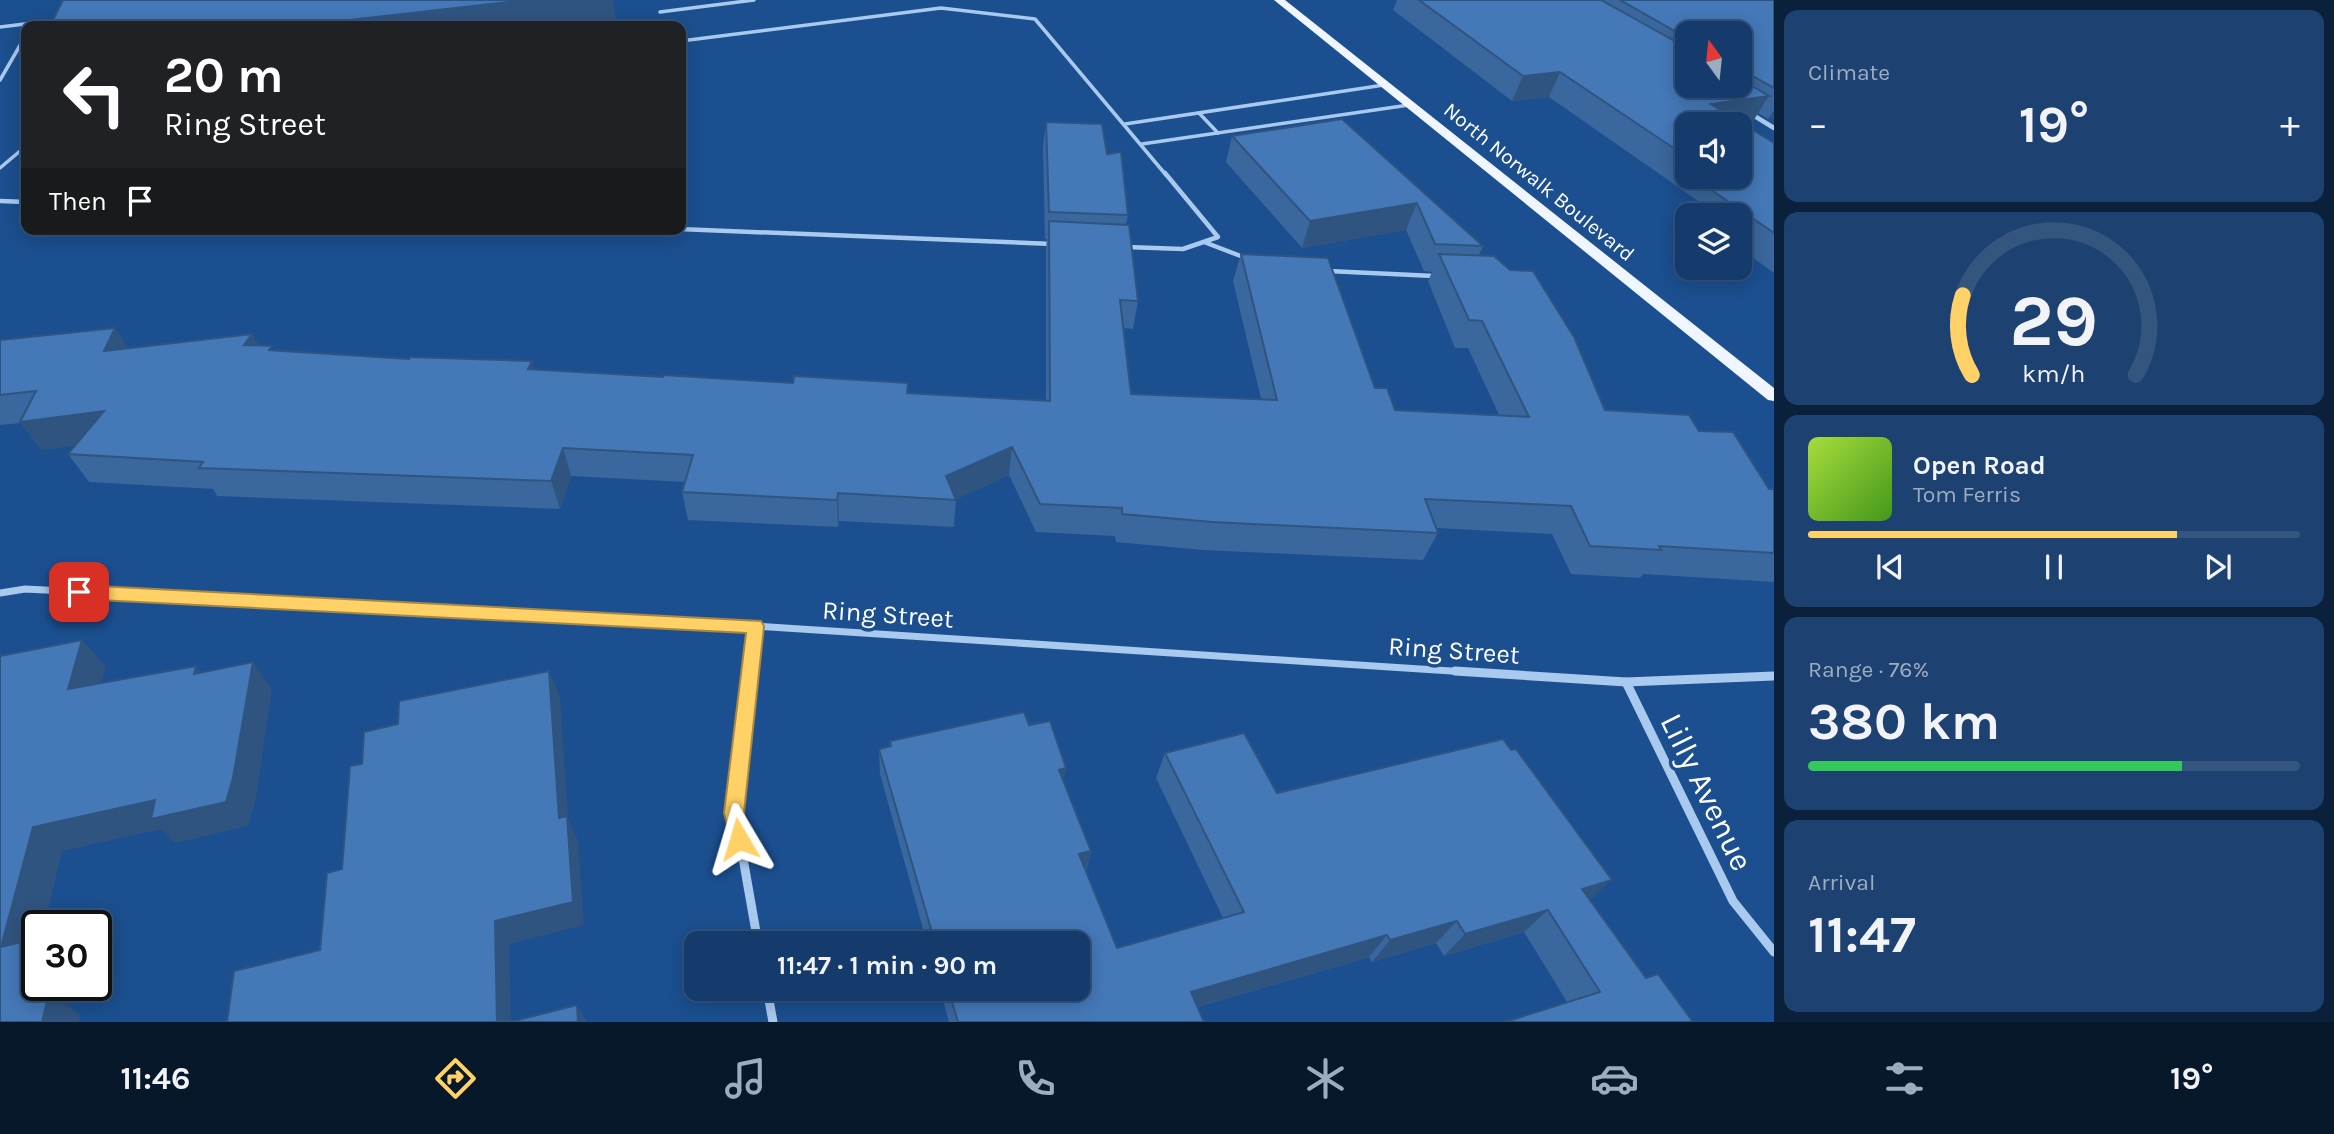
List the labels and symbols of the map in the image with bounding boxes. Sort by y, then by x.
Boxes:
north arrow [1675,21,1752,98]
street label: North Norwalk Boulevard [1439,98,1639,266]
pin [49,562,109,622]
street label: Ring Street [821,594,955,635]
street label: Ring Street [1387,630,1521,671]
street label: Lilly Avenue [1653,708,1760,877]
position arrow [702,802,776,876]
speed limit sign: 30 [21,910,112,1001]

